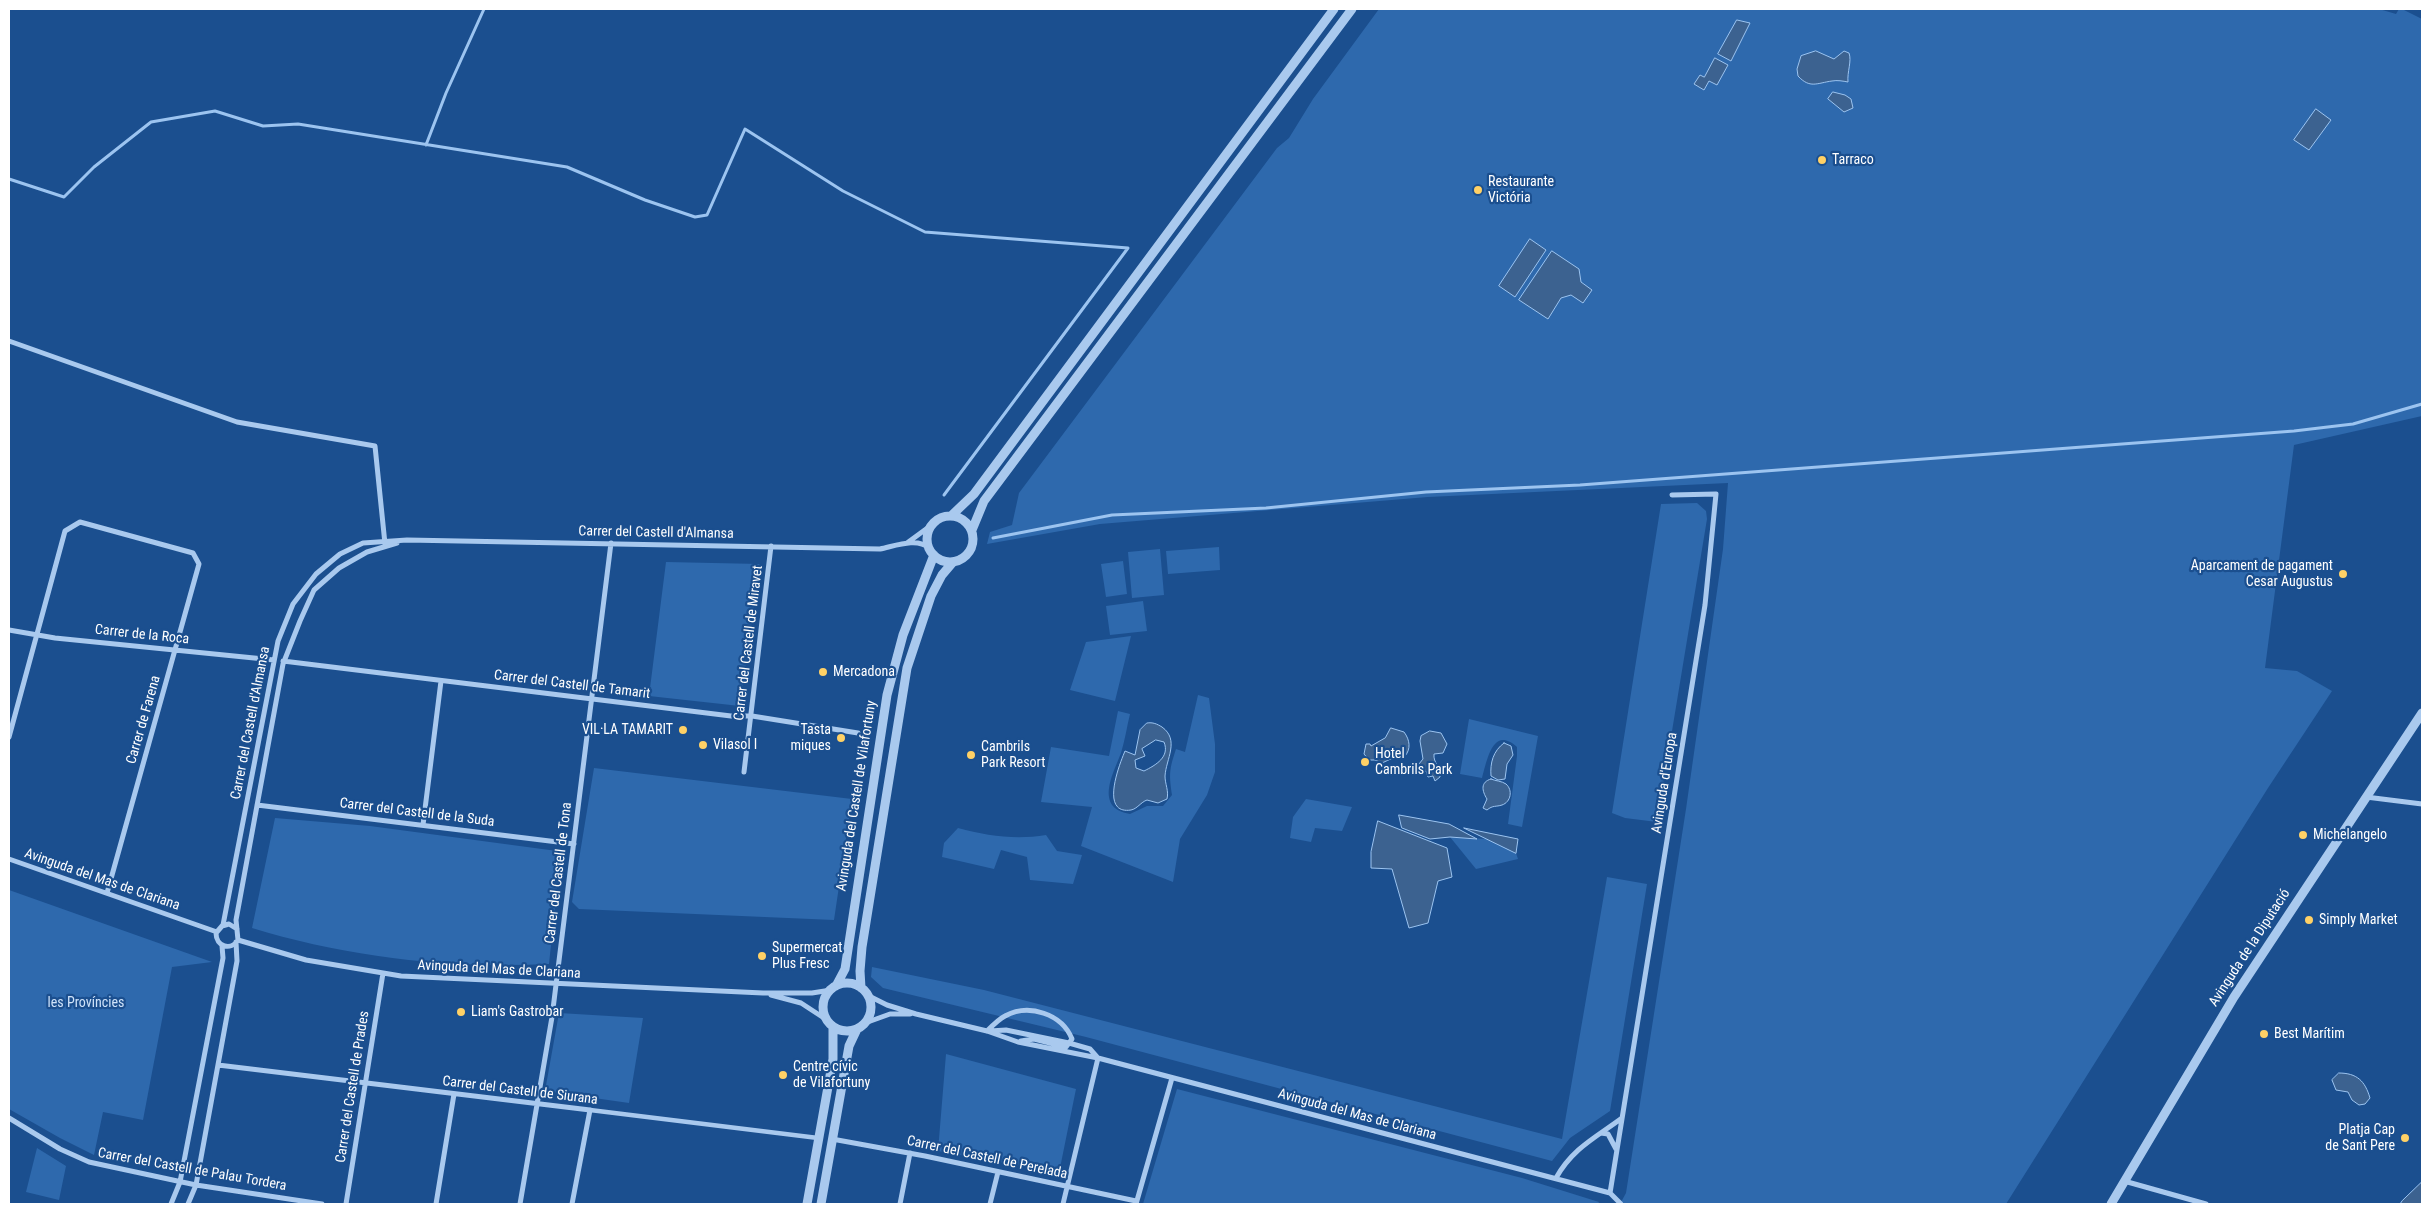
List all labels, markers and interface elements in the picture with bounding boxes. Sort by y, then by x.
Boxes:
place label: Tarraco [1832,152,1874,168]
marker: Tarraco [1816,154,1828,166]
place label: Restaurante Victória [1488,174,1554,206]
marker: Restaurante Victória [1472,184,1484,196]
street label: Carrer del Castell d'Almansa [578,523,734,543]
place label: Aparcament de pagament Cesar Augustus [2191,558,2333,590]
street label: Carrer del Castell de Miravet [731,565,767,721]
marker: Aparcament de pagament Cesar Augustus [2337,568,2349,580]
street label: Carrer de la Roca [94,622,190,648]
street label: Carrer del Castell d'Almansa [228,645,274,801]
place label: Mercadona [833,664,895,680]
marker: Mercadona [817,666,829,678]
street label: Carrer del Castell de Tamarit [493,667,651,703]
street label: Carrer de Farena [123,674,165,766]
street label: Avinguda del Castell de Vilafortuny [834,699,880,893]
place label: VIL·LA TAMARIT [582,722,673,738]
place label: Tasta miques [791,722,831,754]
marker: VIL·LA TAMARIT [677,724,689,736]
street label: Avinguda d'Europa [1649,731,1681,835]
marker: Tasta miques [835,732,847,744]
place label: Vilasol I [713,737,757,753]
marker: Vilasol I [697,739,709,751]
place label: Cambrils Park Resort [981,739,1045,772]
place label: Hotel Cambrils Park [1375,746,1452,779]
marker: Cambrils Park Resort [965,749,977,761]
marker: Hotel Cambrils Park [1359,756,1371,768]
street label: Carrer del Castell de la Suda [339,795,495,831]
street label: Carrer del Castell de Tona [542,801,576,945]
place label: Michelangelo [2313,827,2387,843]
marker: Michelangelo [2297,829,2309,841]
street label: Avinguda del Mas de Clariana [22,845,182,915]
street label: Avinguda de la Diputació [2206,886,2294,1010]
place label: Simply Market [2319,912,2398,928]
marker: Simply Market [2303,914,2315,926]
place label: Supermercat Plus Fresc [772,940,842,972]
marker: Supermercat Plus Fresc [756,950,768,962]
street label: Avinguda del Mas de Clariana [417,957,581,983]
park label: les Províncies [48,995,124,1011]
place label: Liam's Gastrobar [471,1004,563,1020]
marker: Liam's Gastrobar [455,1006,467,1018]
street label: Carrer del Castell de Prades [333,1010,373,1164]
place label: Best Marítim [2274,1026,2345,1042]
marker: Best Marítim [2258,1028,2270,1040]
place label: Centre cívic de Vilafortuny [793,1059,870,1092]
marker: Centre cívic de Vilafortuny [777,1069,789,1081]
street label: Carrer del Castell de Siurana [441,1073,599,1109]
street label: Avinguda del Mas de Clariana [1276,1086,1438,1144]
place label: Platja Cap de Sant Pere [2325,1122,2395,1154]
marker: Platja Cap de Sant Pere [2399,1132,2411,1144]
street label: Carrer del Castell de Perelada [905,1133,1069,1183]
street label: Carrer del Castell de Palau Tordera [96,1145,288,1195]

